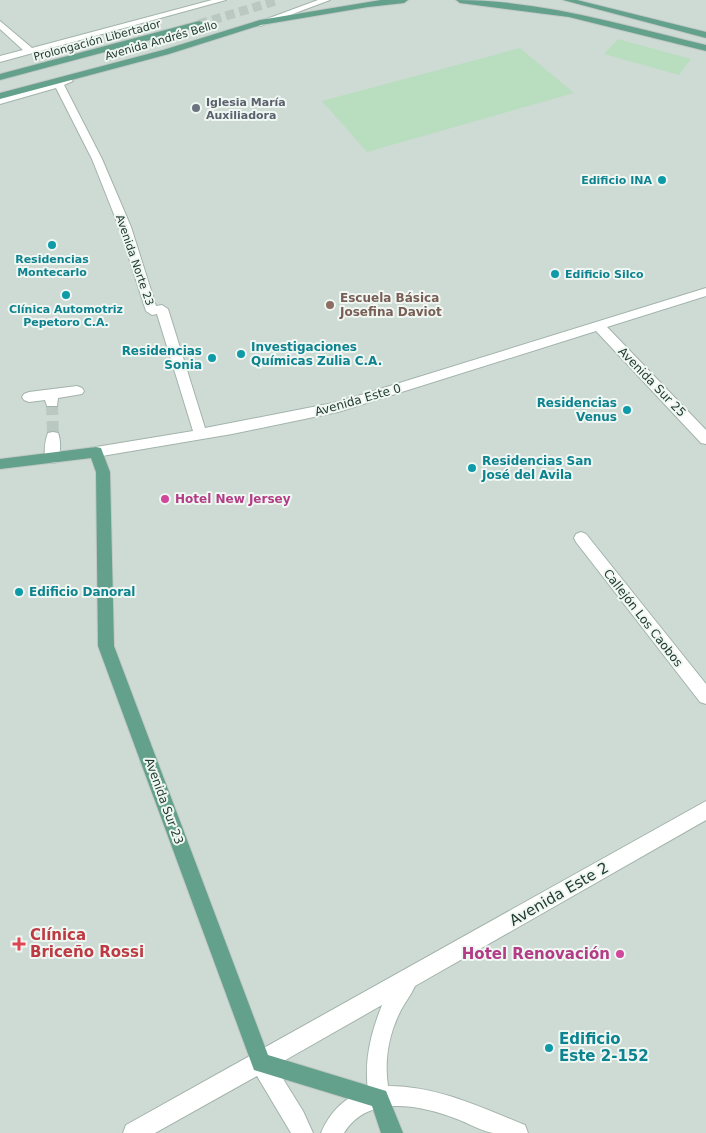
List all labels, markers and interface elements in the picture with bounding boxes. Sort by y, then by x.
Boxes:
street label: Prolongación Libertador [32,17,163,64]
street label: Avenida Andrés Bello [103,18,219,63]
place label: Iglesia María Auxiliadora [206,96,286,122]
marker: Iglesia María Auxiliadora [190,102,202,114]
place label: Edificio INA [581,174,652,187]
marker: Edificio INA [656,174,668,186]
street label: Avenida Norte 23 [113,213,156,307]
marker: Residencias Montecarlo [46,239,58,251]
place label: Residencias Montecarlo [15,253,89,279]
marker: Edificio Silco [549,268,561,280]
place label: Edificio Silco [565,268,644,281]
marker: Clínica Automotriz Pepetoro C.A. [60,289,72,301]
place label: Escuela Básica Josefina Daviot [339,291,442,319]
marker: Escuela Básica Josefina Daviot [324,299,336,311]
place label: Clínica Automotriz Pepetoro C.A. [9,303,123,329]
place label: Investigaciones Químicas Zulia C.A. [251,340,382,368]
place label: Residencias Sonia [122,344,202,372]
street label: Avenida Sur 25 [615,344,689,420]
marker: Investigaciones Químicas Zulia C.A. [235,348,247,360]
marker: Residencias Sonia [206,352,218,364]
street label: Avenida Este 0 [313,381,403,419]
place label: Residencias Venus [537,396,617,424]
marker: Residencias Venus [621,404,633,416]
place label: Residencias San José del Avila [481,454,592,482]
marker: Residencias San José del Avila [466,462,478,474]
place label: Hotel New Jersey [175,492,291,506]
marker: Hotel New Jersey [159,493,171,505]
street label: Callejón Los Caobos [601,566,685,670]
place label: Edificio Danoral [29,585,135,599]
marker: Edificio Danoral [13,586,25,598]
street label: Avenida Sur 23 [142,756,186,846]
street label: Avenida Este 2 [506,858,612,930]
place label: Clínica Briceño Rossi [30,926,144,961]
marker: Clínica Briceño Rossi [12,937,26,951]
place label: Hotel Renovación [462,945,610,963]
marker: Hotel Renovación [614,948,626,960]
place label: Edificio Este 2-152 [559,1030,649,1065]
marker: Edificio Este 2-152 [543,1042,555,1054]

